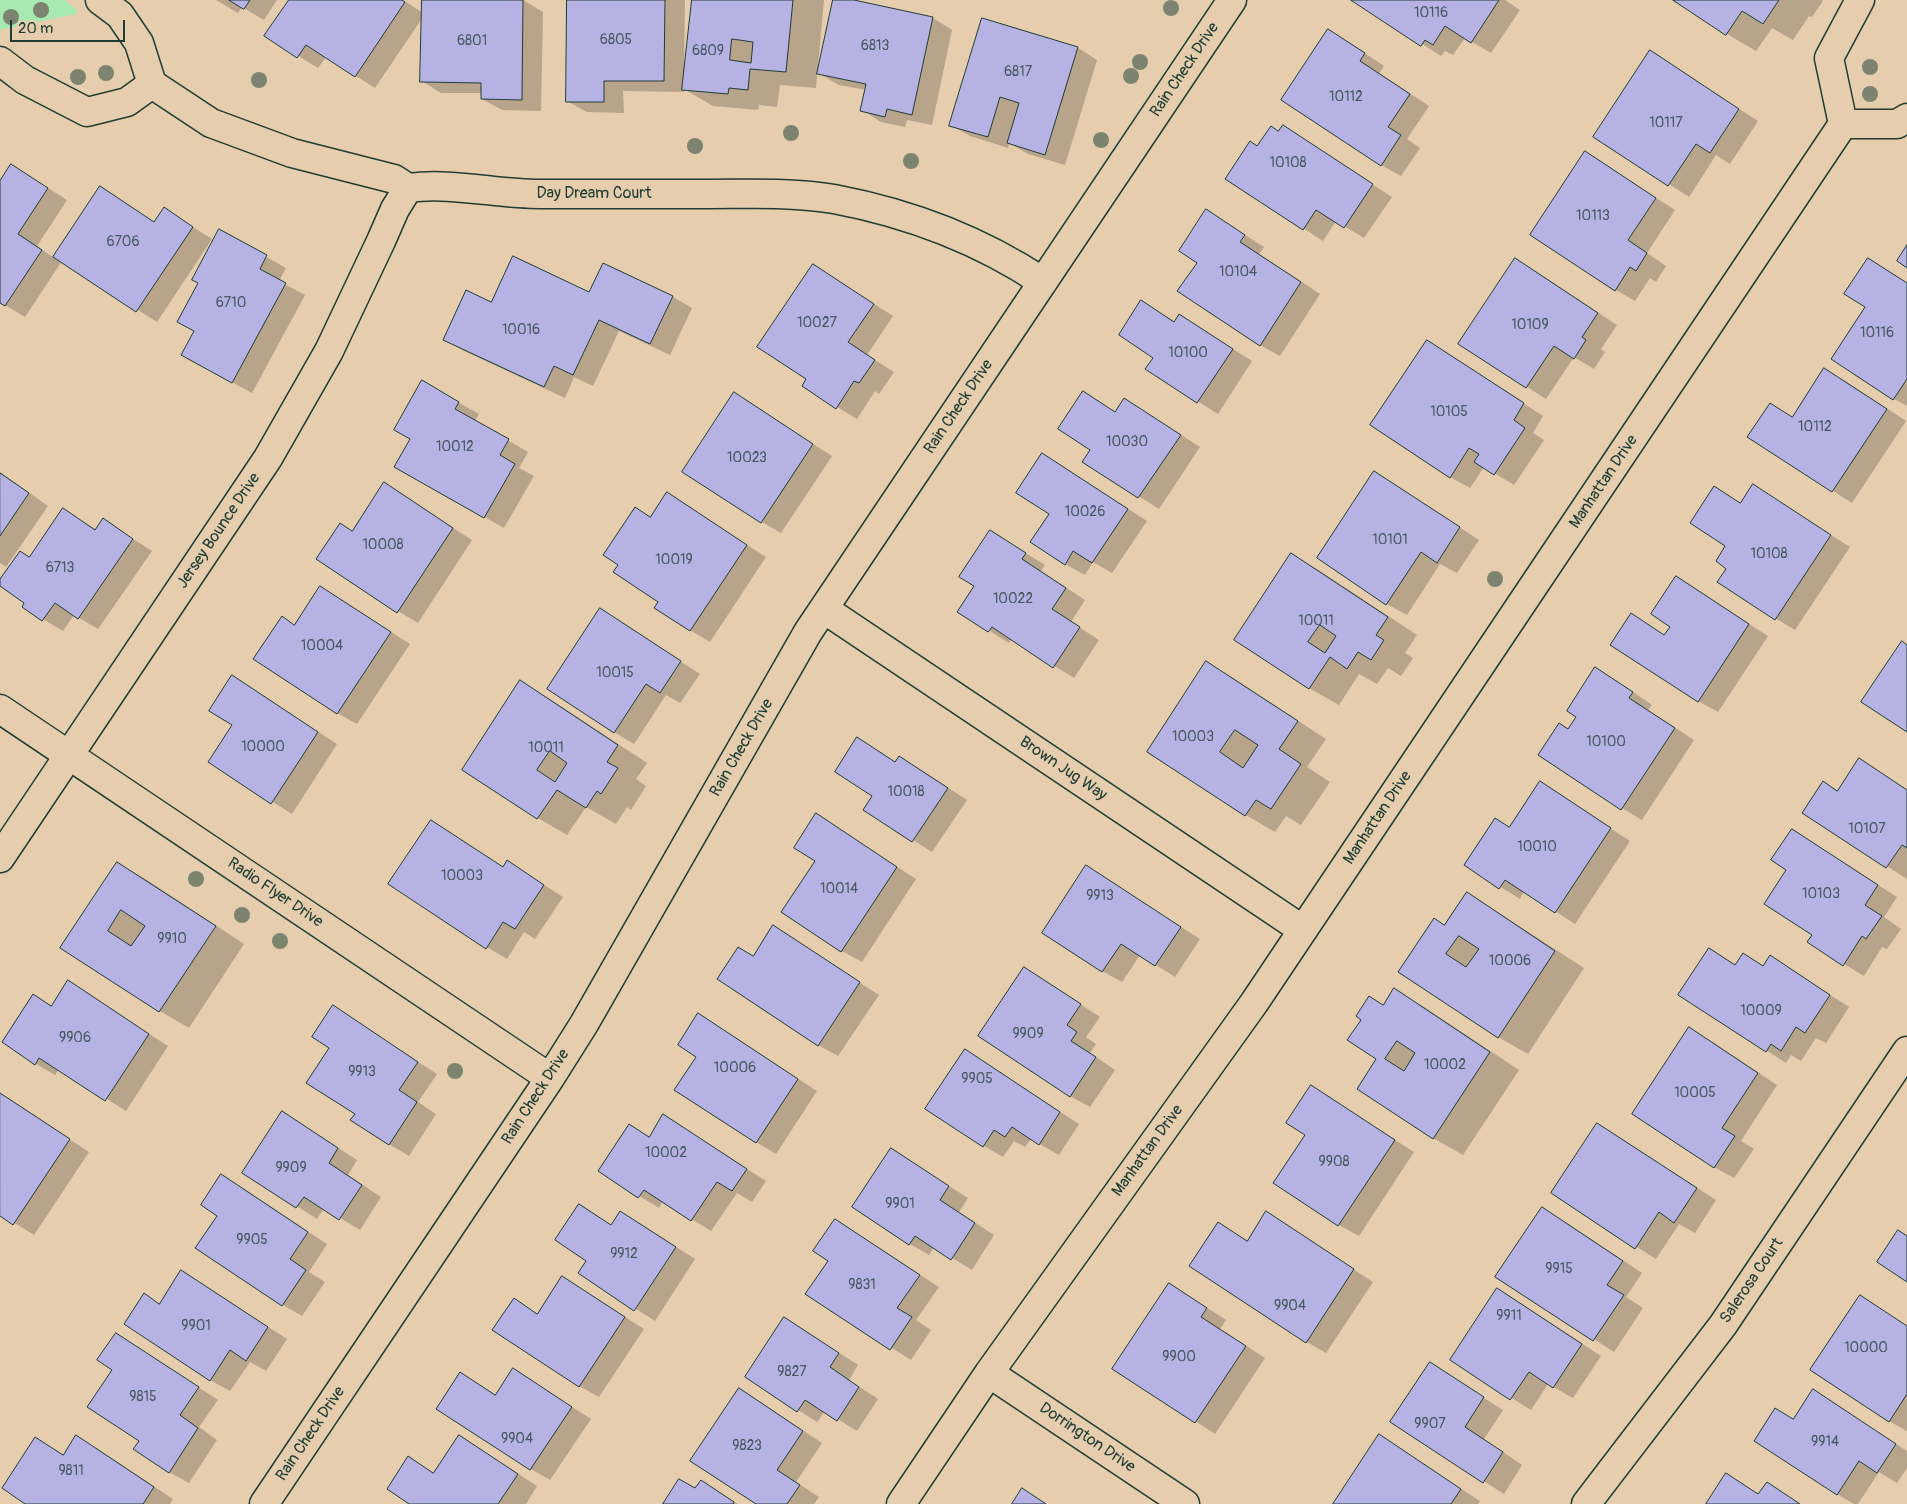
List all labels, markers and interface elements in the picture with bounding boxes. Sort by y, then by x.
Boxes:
house number: 10116 [1414,5,1448,21]
scale bar [12,10,128,42]
text: 20 m [18,19,53,38]
street label: Rain Check Drive [1146,19,1224,121]
house number: 6805 [600,32,632,48]
house number: 6801 [457,33,487,49]
house number: 6813 [861,38,889,54]
house number: 6809 [692,43,724,59]
house number: 6817 [1004,64,1032,80]
house number: 10112 [1329,89,1363,105]
house number: 10117 [1649,115,1683,131]
house number: 10108 [1269,155,1307,171]
street label: Day Dream Court [537,184,651,204]
house number: 10113 [1576,208,1610,224]
house number: 6706 [106,234,140,250]
house number: 10104 [1219,264,1257,280]
house number: 6710 [216,295,246,311]
house number: 10027 [797,315,837,331]
house number: 10109 [1511,317,1549,333]
house number: 10016 [502,322,540,338]
house number: 10116 [1860,325,1894,341]
house number: 10100 [1168,345,1208,361]
street label: Rain Check Drive [920,356,998,458]
house number: 10105 [1430,404,1468,420]
house number: 10112 [1798,419,1832,435]
street label: Manhattan Drive [1566,432,1642,532]
house number: 10030 [1106,434,1148,450]
house number: 10012 [436,439,474,455]
house number: 10023 [727,450,767,466]
street label: Jersey Bounce Drive [173,470,265,592]
house number: 10026 [1065,504,1105,520]
house number: 10101 [1372,532,1408,548]
house number: 10008 [362,537,404,553]
house number: 10108 [1750,546,1788,562]
house number: 10019 [655,552,693,568]
house number: 6713 [46,560,74,576]
house number: 10022 [993,591,1033,607]
house number: 10011 [1298,613,1334,629]
house number: 10004 [301,638,343,654]
house number: 10015 [596,665,634,681]
street label: Rain Check Drive [706,696,778,800]
house number: 10003 [1172,729,1214,745]
street label: Brown Jug Way [1016,733,1110,805]
house number: 10100 [1586,734,1626,750]
house number: 10000 [241,739,285,755]
house number: 10011 [528,740,564,756]
street label: Manhattan Drive [1340,768,1416,868]
house number: 10018 [887,784,925,800]
house number: 10107 [1848,821,1886,837]
house number: 10010 [1517,839,1557,855]
street label: Radio Flyer Drive [224,854,326,932]
house number: 10003 [441,868,483,884]
house number: 10014 [820,881,858,897]
house number: 10103 [1802,886,1840,902]
house number: 9913 [1086,888,1114,904]
house number: 9910 [157,931,187,947]
house number: 10006 [1489,953,1531,969]
house number: 10009 [1740,1003,1782,1019]
house number: 9909 [1012,1026,1044,1042]
house number: 9906 [59,1030,91,1046]
street label: Rain Check Drive [498,1046,574,1148]
house number: 10002 [1424,1057,1466,1073]
house number: 10006 [714,1060,756,1076]
house number: 9913 [348,1064,376,1080]
house number: 9905 [961,1071,993,1087]
house number: 10005 [1674,1085,1716,1101]
street label: Manhattan Drive [1108,1101,1188,1201]
house number: 10002 [645,1145,687,1161]
house number: 9908 [1318,1154,1350,1170]
house number: 9909 [275,1160,307,1176]
house number: 9901 [885,1196,915,1212]
house number: 9905 [236,1232,268,1248]
street label: Salerosa Court [1716,1235,1788,1327]
house number: 9912 [610,1246,638,1262]
house number: 9915 [1545,1261,1573,1277]
house number: 9831 [848,1277,876,1293]
house number: 9904 [1274,1298,1306,1314]
house number: 9911 [1496,1308,1522,1324]
house number: 9901 [181,1318,211,1334]
house number: 10000 [1844,1340,1888,1356]
house number: 9900 [1162,1349,1196,1365]
house number: 9827 [777,1364,807,1380]
street label: Rain Check Drive [272,1383,350,1485]
house number: 9815 [129,1389,157,1405]
street label: Dorrington Drive [1035,1399,1139,1477]
house number: 9907 [1414,1416,1446,1432]
house number: 9904 [501,1431,533,1447]
house number: 9914 [1811,1434,1839,1450]
house number: 9823 [732,1438,762,1454]
house number: 9811 [58,1463,84,1479]

